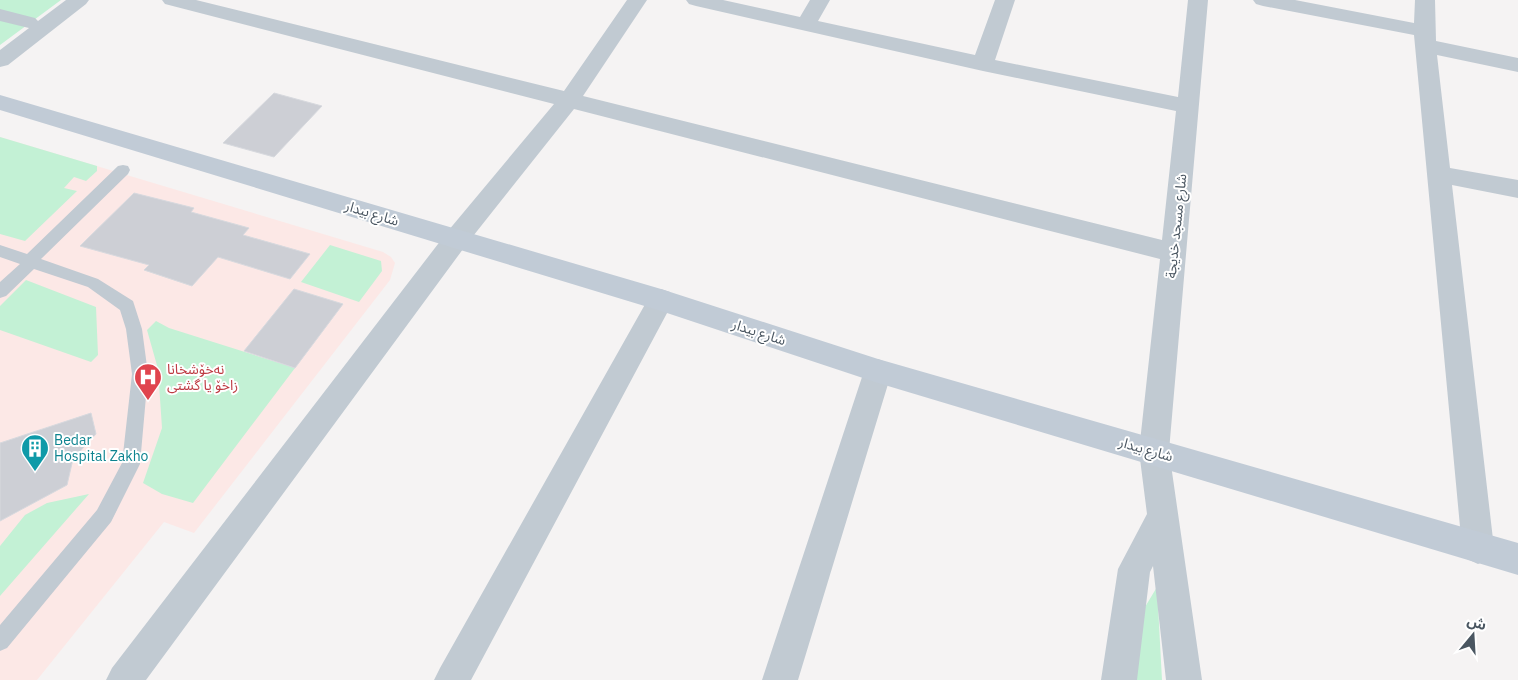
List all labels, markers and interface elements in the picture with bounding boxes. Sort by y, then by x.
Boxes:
street label: شارع مسجد خديجة [1162,173,1192,279]
street label: شارع بيدار [341,196,401,232]
street label: شارع بيدار [728,315,788,351]
place label: نەخۆشخانا زاخۆ یا گشتی [167,360,238,394]
hospital icon: نەخۆشخانا زاخۆ یا گشتی [133,362,163,401]
place label: Bedar Hospital Zakho [54,431,149,465]
street label: شارع بيدار [1115,432,1175,467]
building icon: Bedar Hospital Zakho [20,433,50,472]
north arrow [1448,610,1498,660]
text: ش [1465,611,1489,634]

